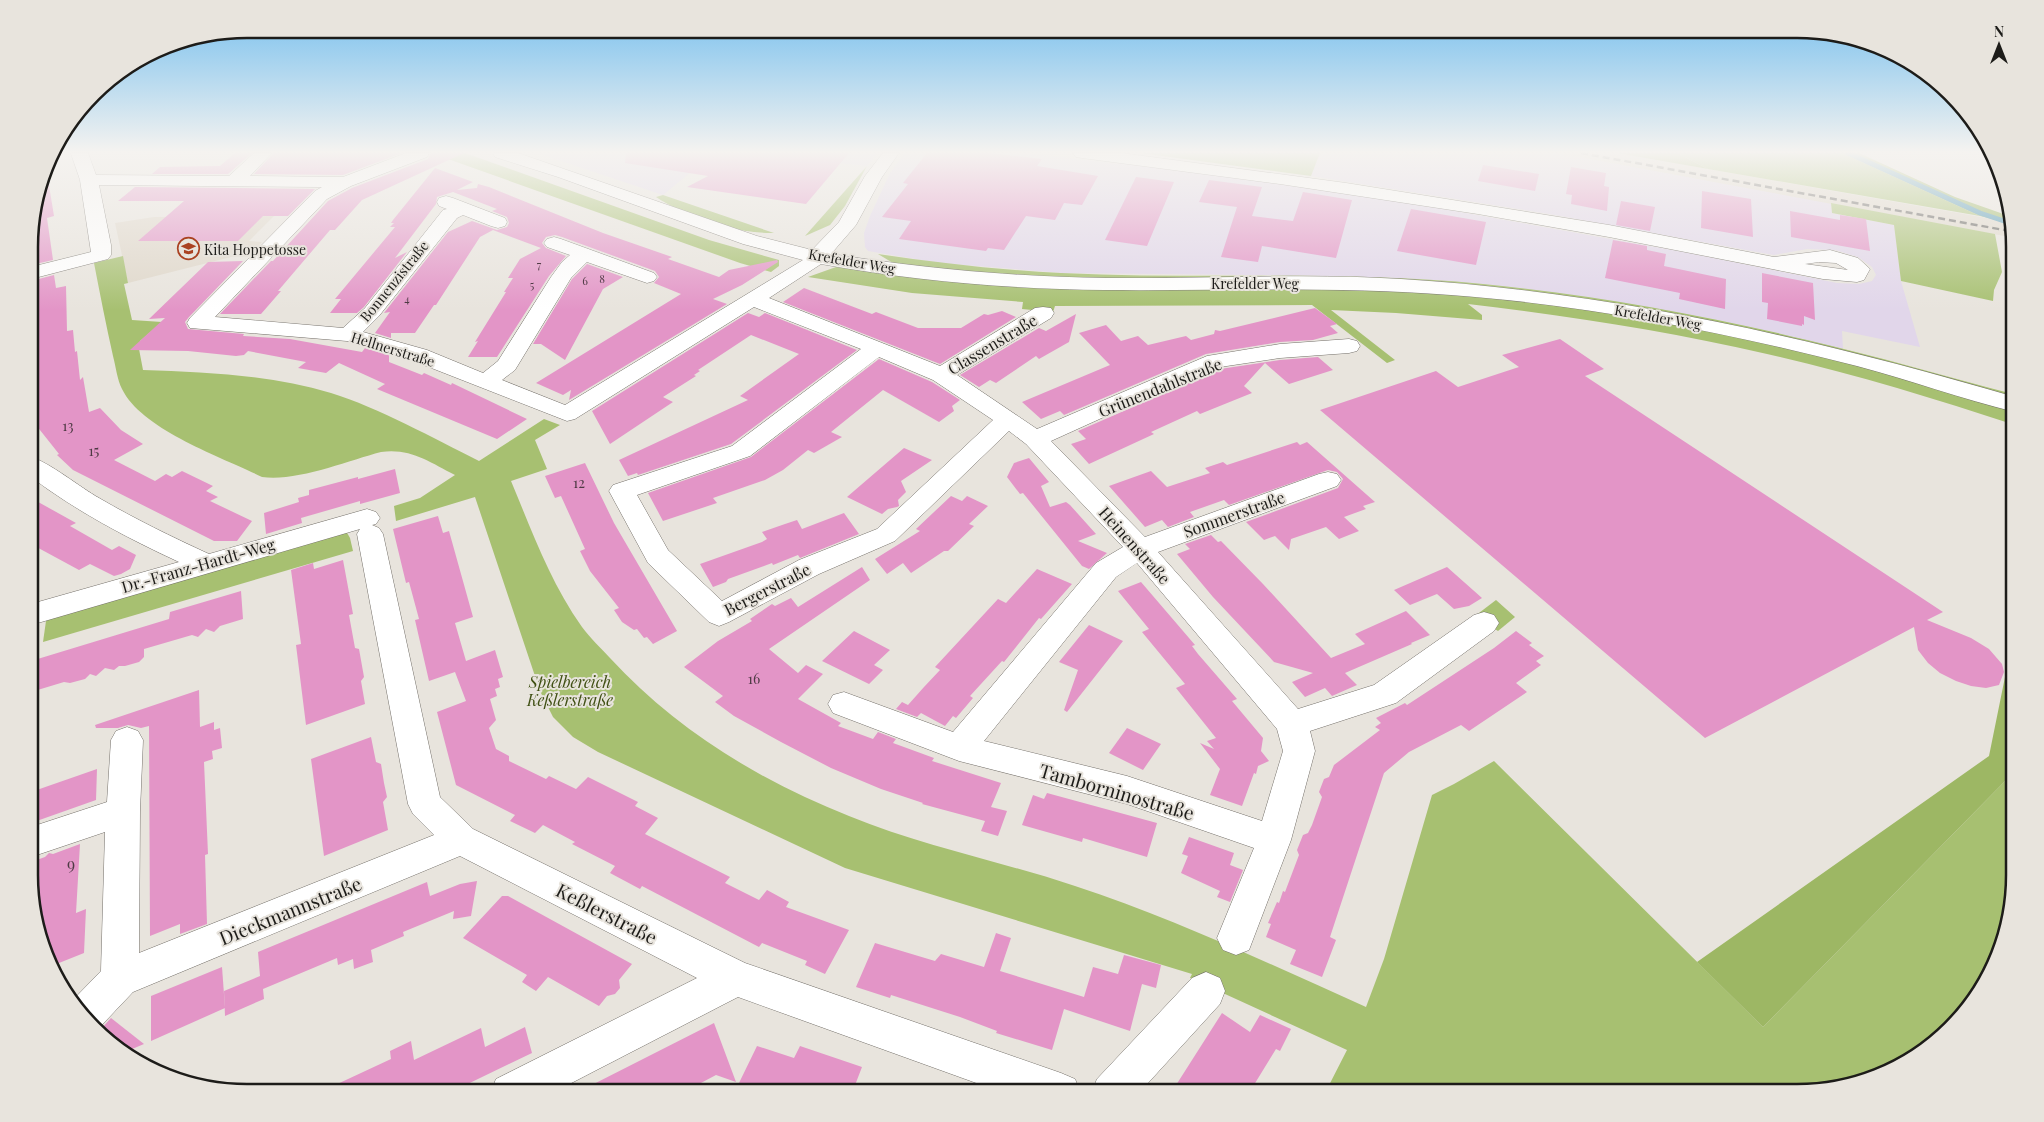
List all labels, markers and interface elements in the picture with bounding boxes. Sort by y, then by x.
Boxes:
north arrow [1974,20,2024,70]
text: N [1994,22,2004,41]
school or university icon: Kita Hoppetosse [176,237,200,261]
street label: Bonnenzistraße [355,237,433,325]
place label: Kita Hoppetosse [204,240,306,259]
street label: Krefelder Weg [807,244,898,278]
house number: 7 [537,257,542,272]
house number: 8 [599,271,605,286]
house number: 6 [582,273,588,288]
street label: Krefelder Weg [1211,274,1300,293]
house number: 5 [530,277,535,292]
house number: 4 [404,291,410,306]
street label: Krefelder Weg [1613,300,1704,334]
street label: Classenstraße [943,309,1041,379]
street label: Hellnerstraße [349,327,437,371]
street label: Grünendahlstraße [1095,353,1225,421]
house number: 13 [62,416,74,435]
house number: 15 [89,441,100,460]
house number: 12 [573,473,585,492]
street label: Sommerstraße [1180,486,1288,542]
street label: Heinenstraße [1095,502,1175,588]
street label: Dr.-Franz-Hardt-Weg [119,533,278,597]
street label: Bergerstraße [720,558,814,620]
house number: 16 [748,669,760,688]
park label: Spielbereich Keßlerstraße [526,671,613,710]
street label: Tamborninostraße [1037,756,1197,826]
house number: 9 [67,853,75,874]
street label: Dieckmannstraße [215,870,365,950]
street label: Keßlerstraße [552,876,662,950]

